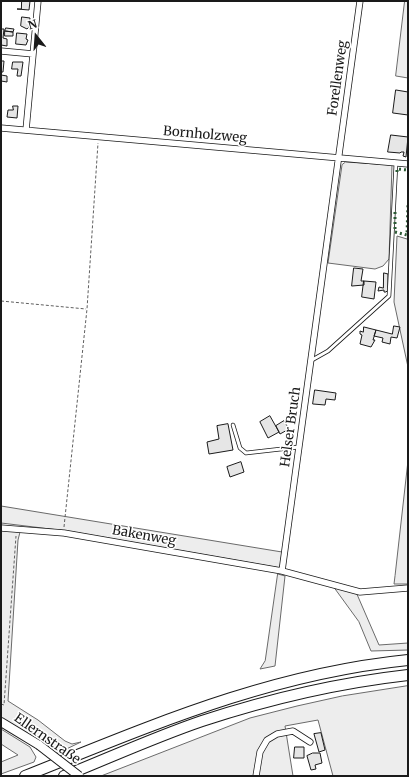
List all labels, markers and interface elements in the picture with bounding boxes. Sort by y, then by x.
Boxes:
north arrow [16,16,56,56]
text: N [26,17,39,32]
street label: Forellenweg [325,39,351,117]
street label: Bornholzweg [163,124,247,146]
street label: Helser Bruch [278,386,304,468]
street label: Bakenweg [111,523,177,549]
street label: Ellernstraße [11,710,83,768]

